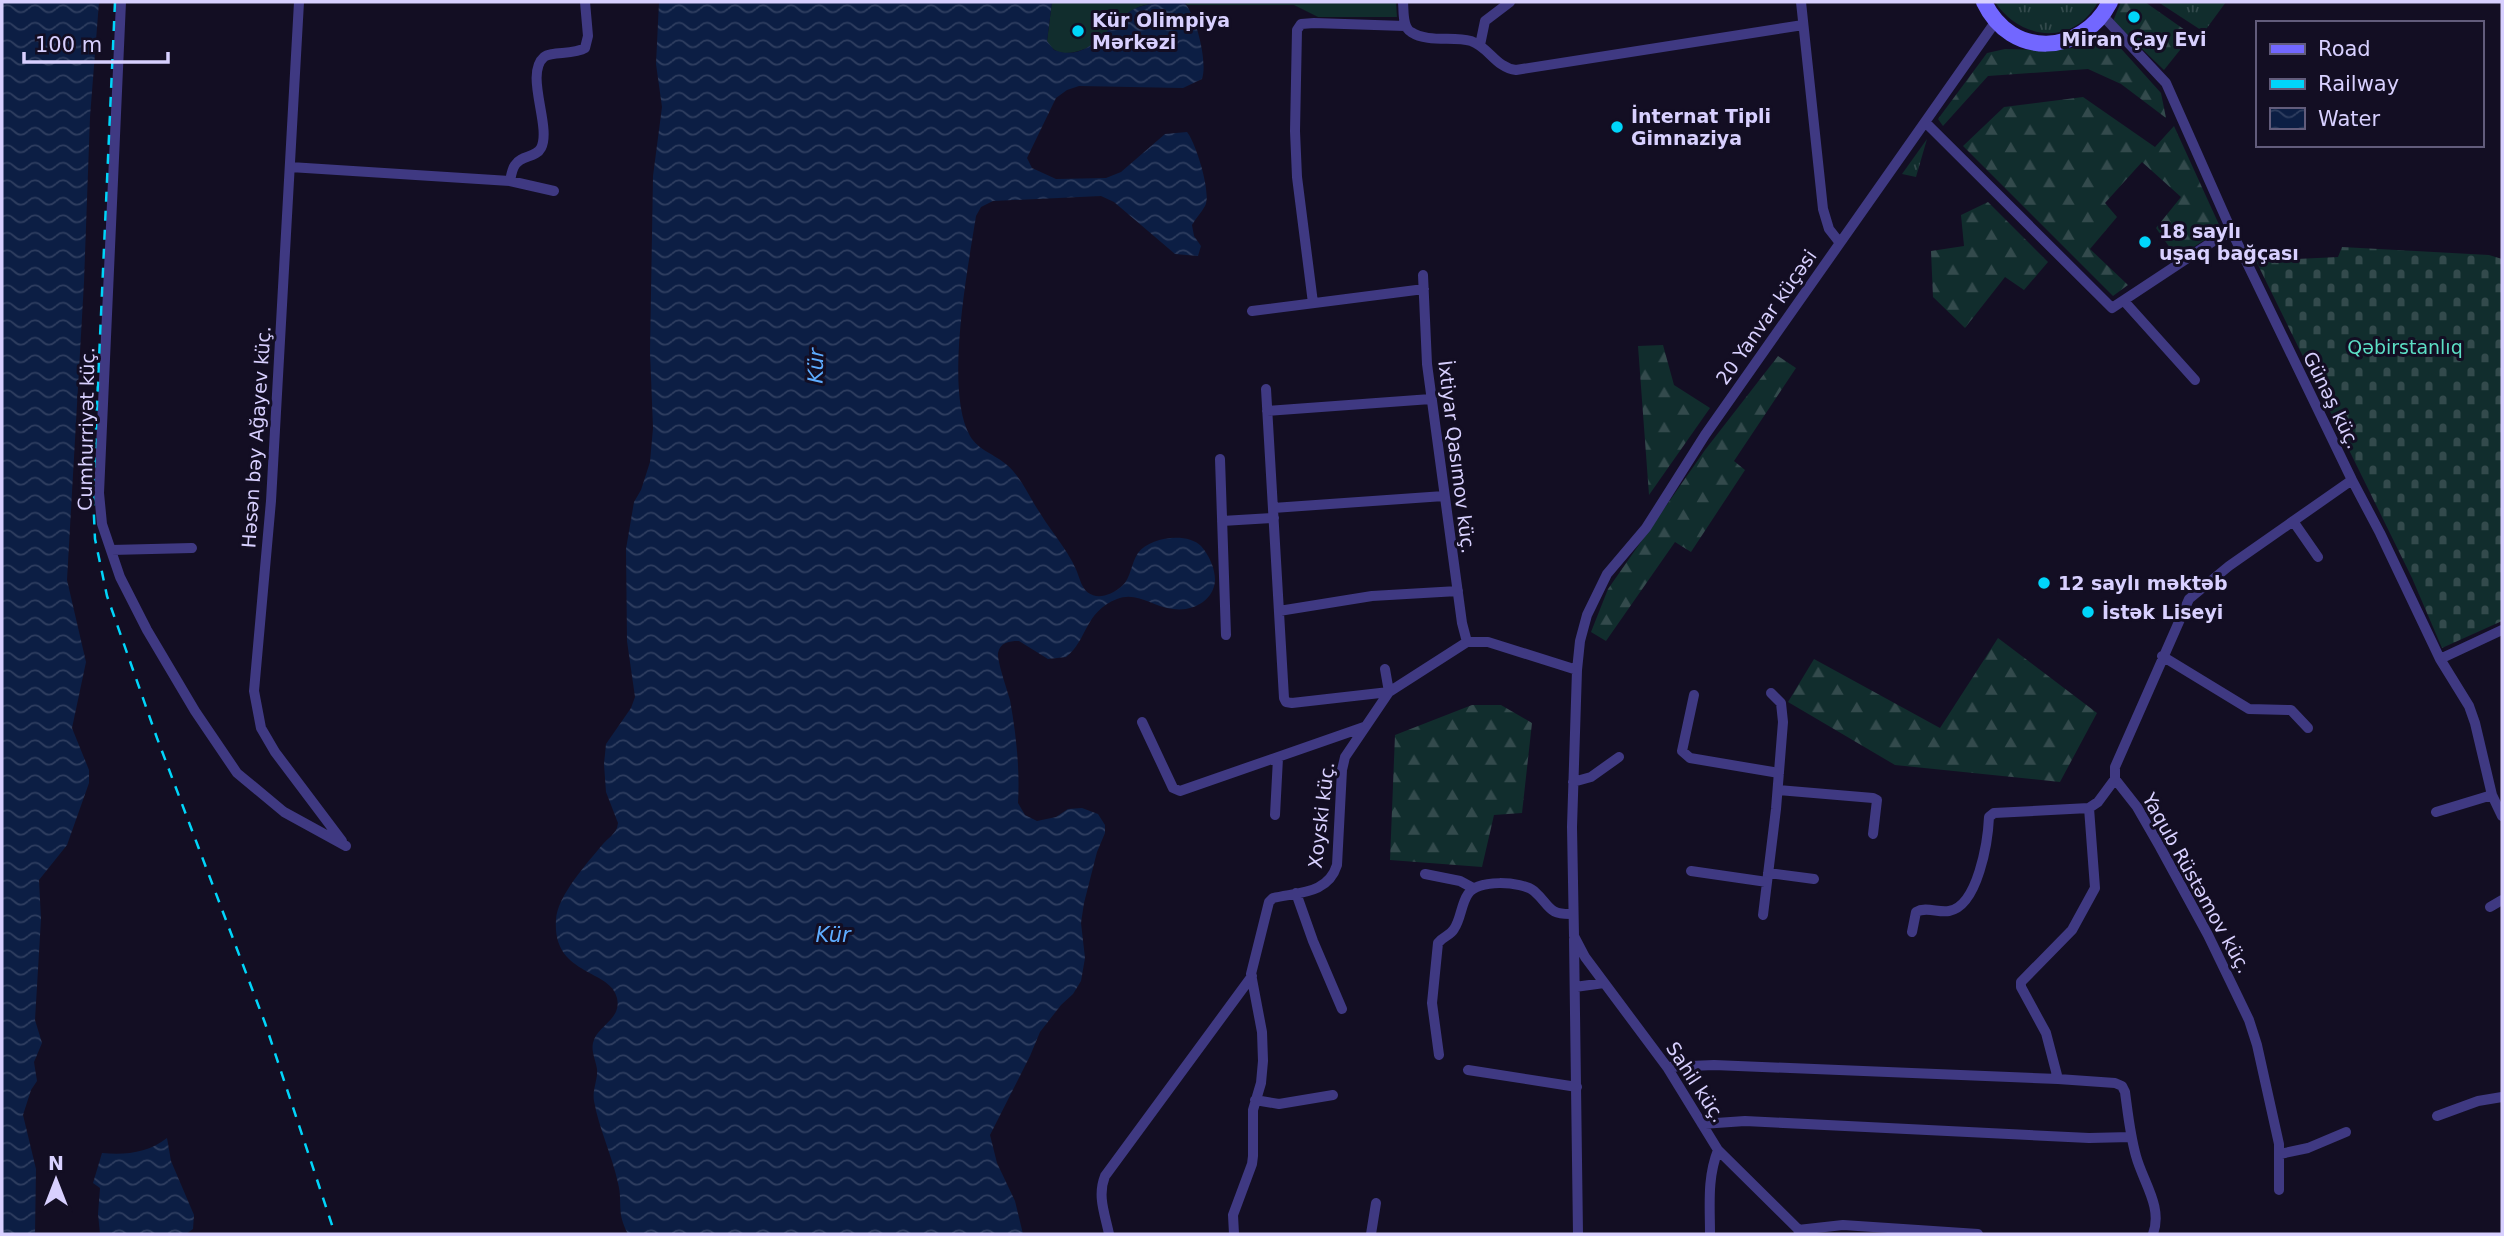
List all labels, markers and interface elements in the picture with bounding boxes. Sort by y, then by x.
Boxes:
place label: Kür Olimpiya Mərkəzi [1092,9,1230,53]
marker: Miran Çay Evi [2126,9,2142,25]
scale bar [24,21,168,65]
legend [2256,21,2483,147]
marker: Kür Olimpiya Mərkəzi [1070,23,1086,39]
place label: Miran Çay Evi [2062,28,2206,50]
text: 100 m [35,33,102,57]
text: Road [2318,37,2371,61]
text: Railway [2318,72,2399,96]
place label: İnternat Tipli Gimnaziya [1631,104,1771,149]
text: Water [2318,107,2380,131]
marker: İnternat Tipli Gimnaziya [1609,119,1625,135]
place label: 18 saylı uşaq bağçası [2159,220,2299,264]
marker: 18 saylı uşaq bağçası [2137,234,2153,250]
street label: 20 Yanvar küçəsi [1711,245,1821,389]
street label: Həsən bəy Ağayev küç. [237,325,275,549]
park label: Qəbirstanlıq [2347,336,2463,358]
street label: Cumhurriyət küç. [74,347,98,511]
water label: Kür [803,347,829,384]
street label: Günəş küç. [2299,348,2365,452]
street label: İxtiyar Qasımov küç. [1434,359,1480,555]
place label: 12 saylı məktəb [2058,572,2228,594]
marker: 12 saylı məktəb [2036,575,2052,591]
place label: İstək Liseyi [2102,600,2223,623]
marker: İstək Liseyi [2080,604,2096,620]
street label: Xoyski küç. [1304,761,1338,869]
street label: Yaqub Rüstəmov küç. [2138,788,2256,977]
water label: Kür [815,923,852,947]
street label: Sahil küç. [1662,1038,1730,1126]
north arrow [21,1145,91,1215]
text: N [48,1152,64,1174]

